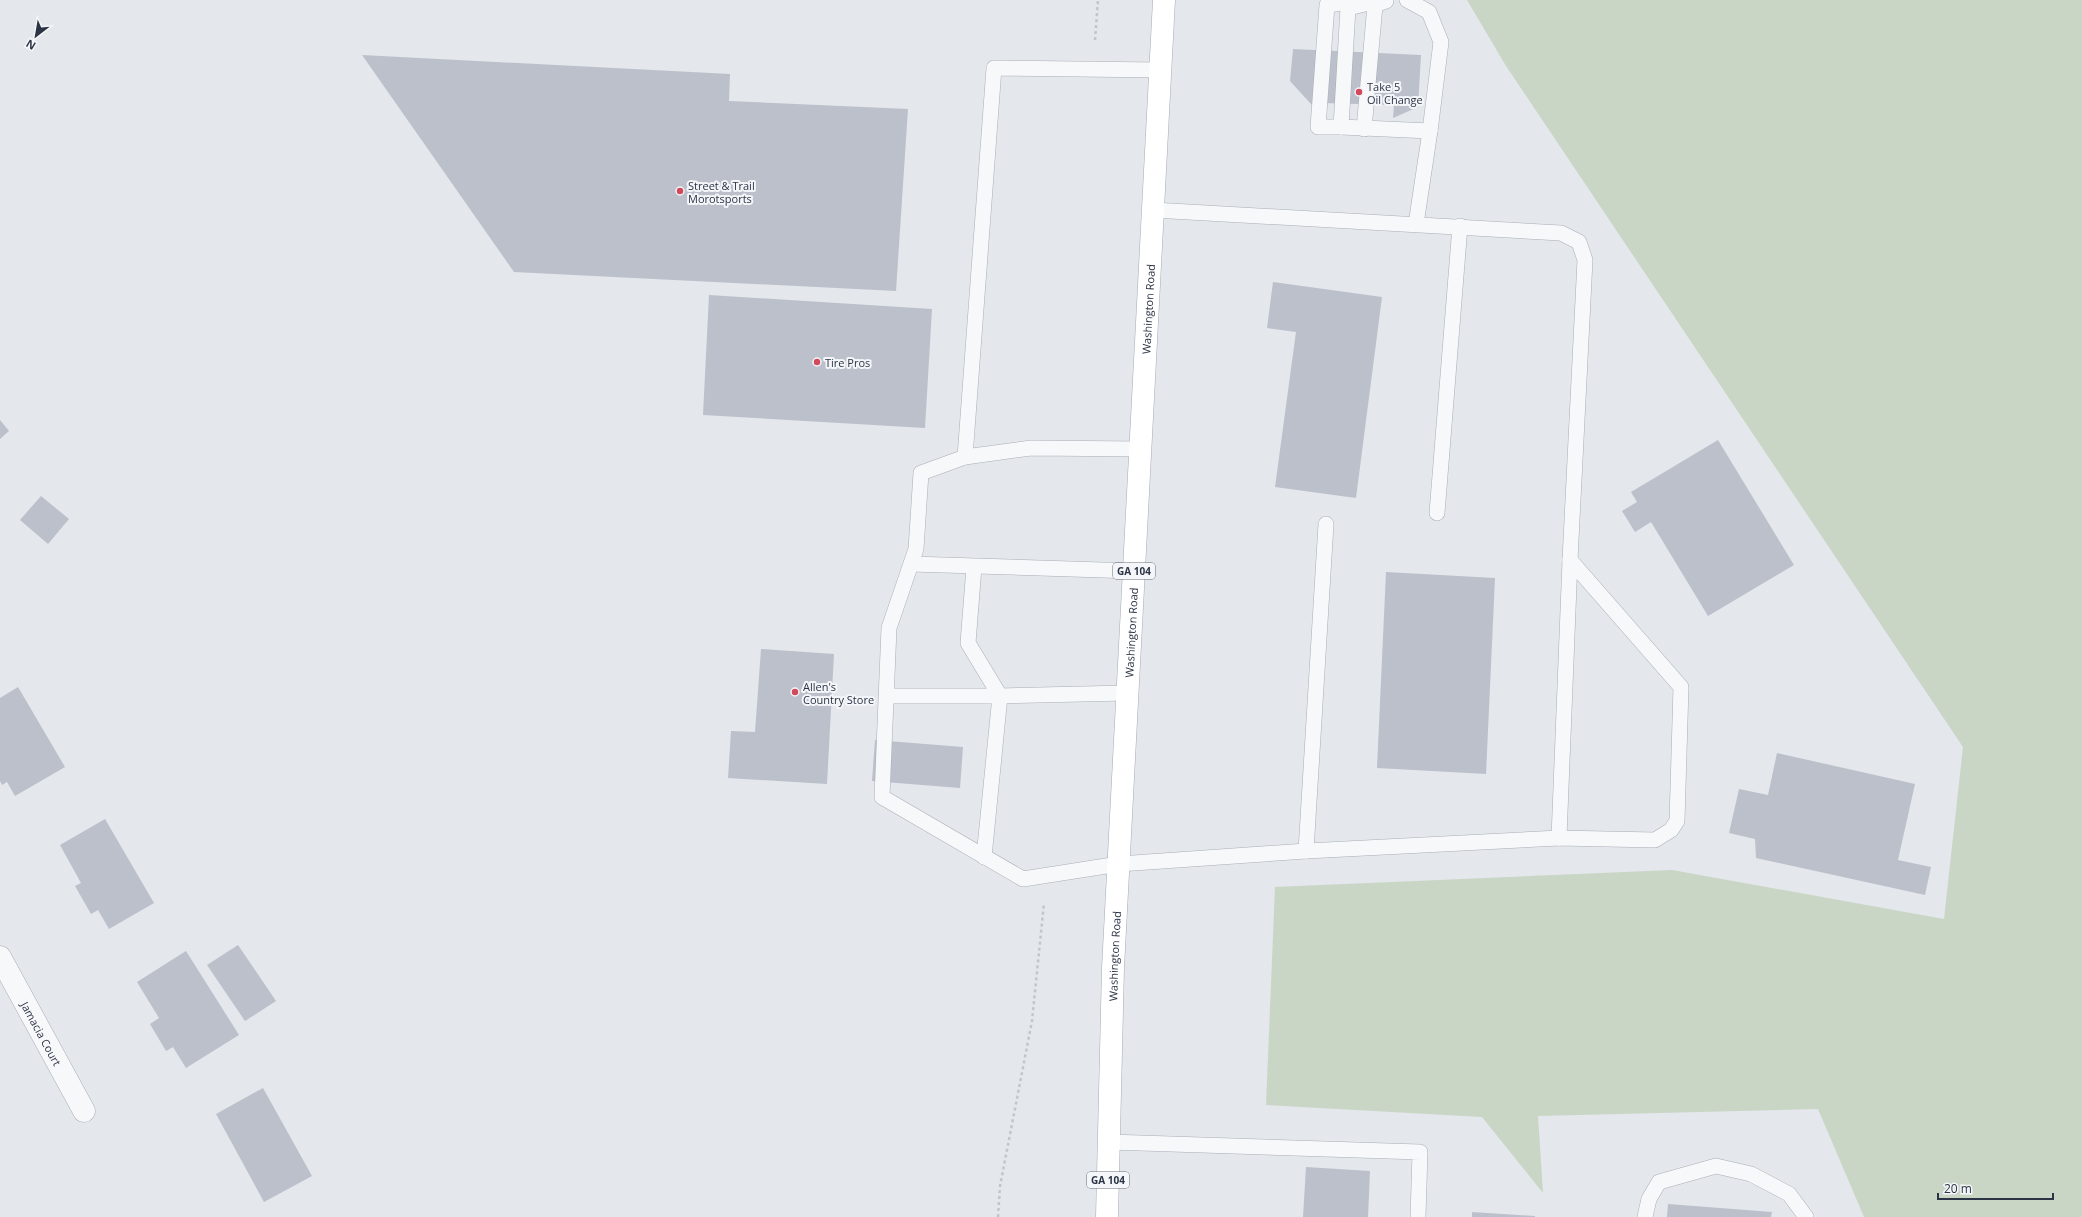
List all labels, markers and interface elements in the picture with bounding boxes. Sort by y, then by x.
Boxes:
north arrow [16,16,56,56]
text: N [23,36,38,54]
place label: Take 5 Oil Change [1367,79,1423,107]
marker: Take 5 Oil Change [1354,87,1364,97]
place label: Street & Trail Morotsports [688,178,755,206]
marker: Street & Trail Morotsports [675,186,685,196]
street label: Washington Road [1138,264,1158,354]
place label: Tire Pros [825,355,870,370]
marker: Tire Pros [812,357,822,367]
road number: GA 104 [1113,563,1155,579]
street label: Washington Road [1121,587,1141,678]
place label: Allen's Country Store [803,679,874,707]
marker: Allen's Country Store [790,687,800,697]
street label: Washington Road [1105,911,1123,1001]
street label: Jamacia Court [18,998,65,1068]
road number: GA 104 [1087,1172,1129,1188]
scale bar [1938,1175,2053,1201]
text: 20 m [1944,1180,1972,1197]

